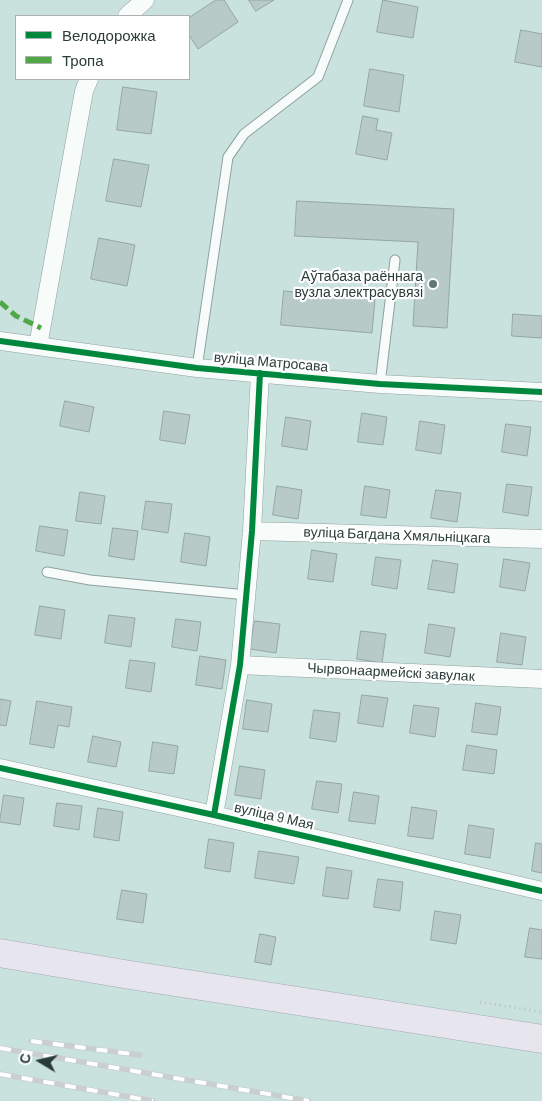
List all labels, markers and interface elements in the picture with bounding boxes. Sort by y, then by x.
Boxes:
legend [15,15,190,80]
text: Велодорожка [62,26,156,44]
text: Тропа [62,51,103,69]
place label: Аўтабаза раённага вузла электрасувязі [294,268,423,300]
marker: Аўтабаза раённага вузла электрасувязі [427,278,439,290]
street label: вуліца Матросава [213,349,329,375]
street label: вуліца Багдана Хмяльніцкага [303,523,491,547]
street label: Чырвонаармейскі завулак [307,659,475,685]
street label: вуліца 9 Мая [233,799,315,833]
north arrow [15,1036,65,1086]
text: С [16,1052,34,1065]

